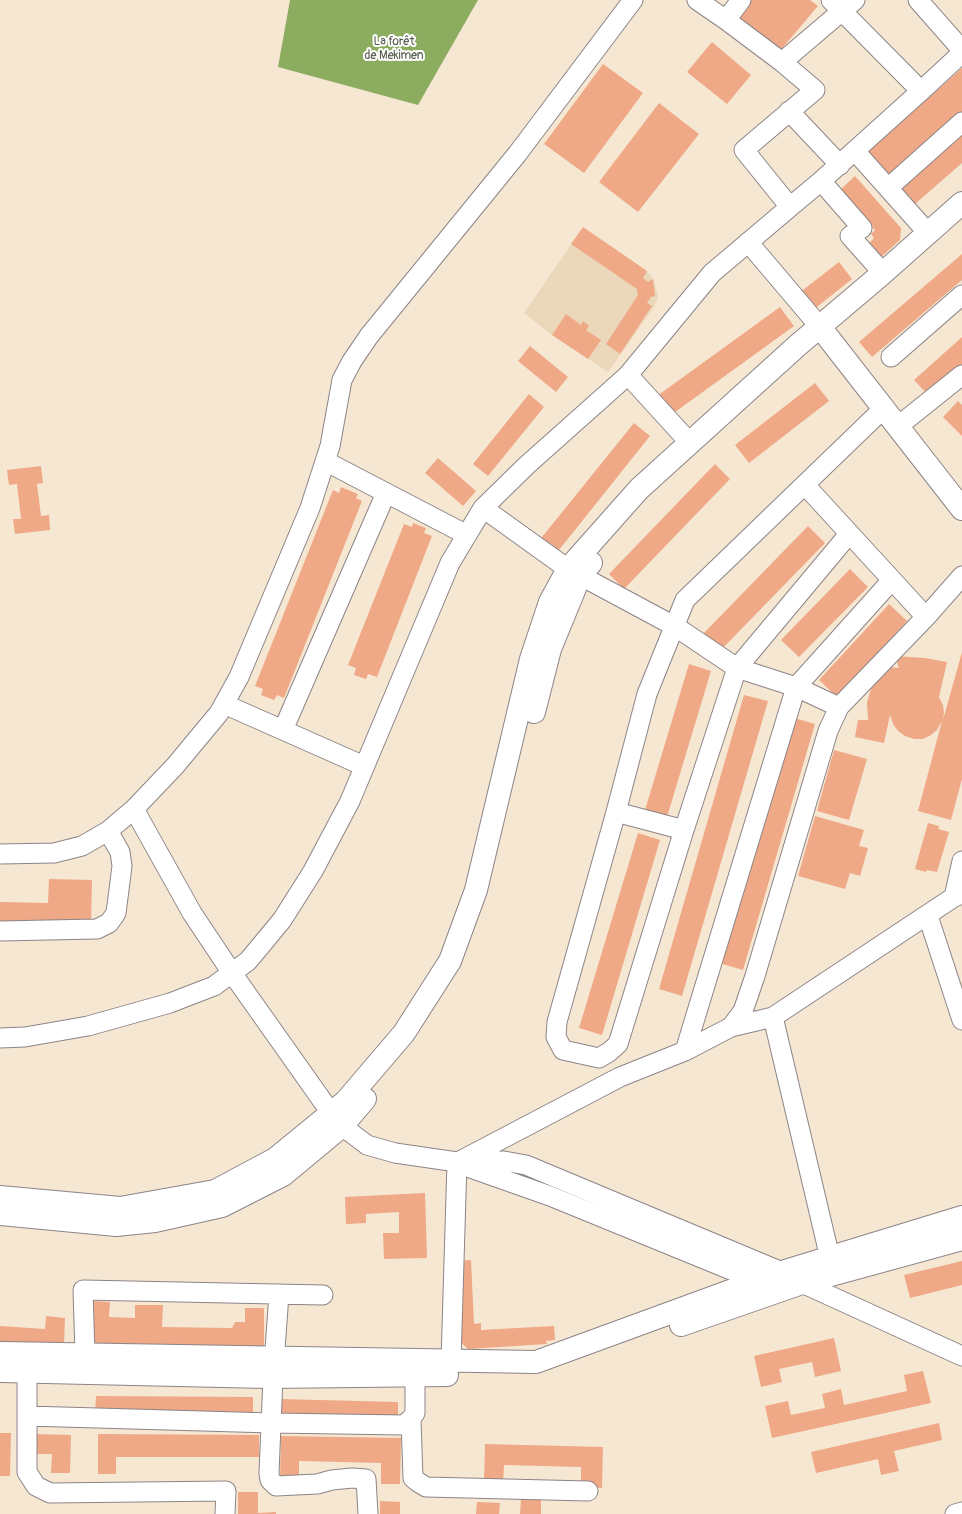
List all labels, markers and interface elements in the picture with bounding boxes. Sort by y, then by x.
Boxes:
park label: La forêt de Mekimen [364,35,424,63]

